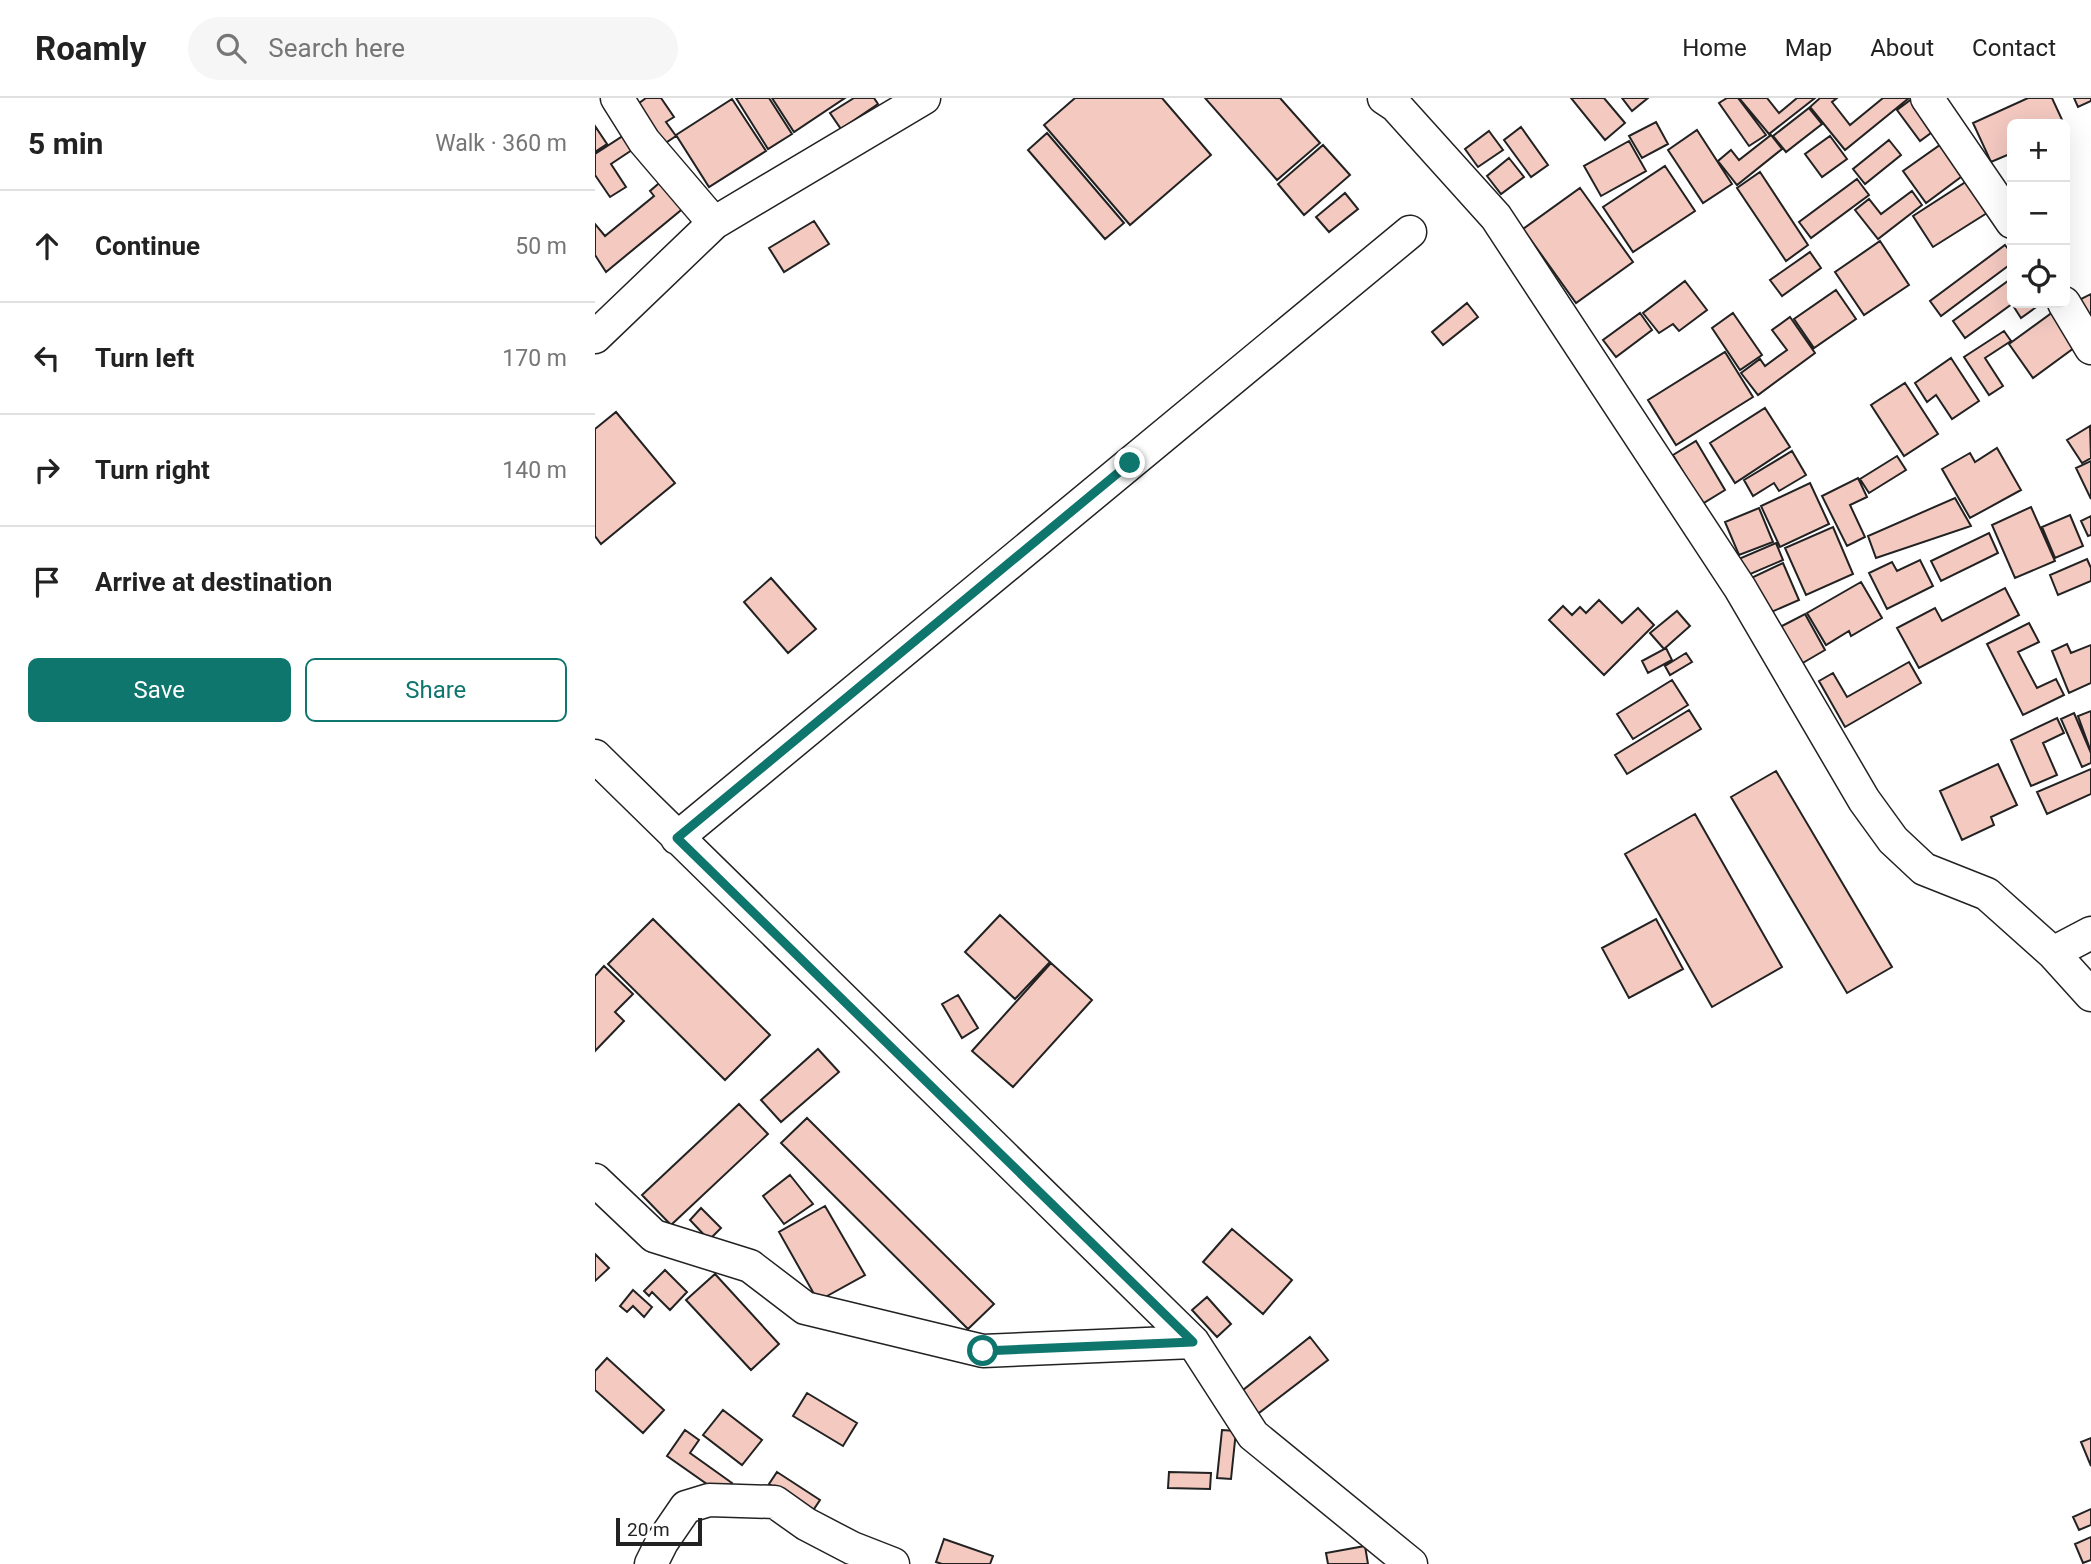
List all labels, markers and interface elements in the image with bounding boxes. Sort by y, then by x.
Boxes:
search box [188,17,678,80]
text: Roamly [35,29,146,68]
icon: search [212,29,250,67]
text: Search here [268,33,405,63]
text: Home [1682,34,1747,62]
text: Map [1785,34,1832,62]
text: About [1870,34,1934,62]
text: Contact [1972,34,2056,62]
map controls [2007,119,2070,308]
button: + [2007,119,2070,182]
text: 5 min [28,126,103,161]
text: Walk · 360 m [435,130,567,157]
button: − [2007,182,2070,245]
icon: ahead [28,227,66,265]
text: Continue [95,231,200,261]
text: 50 m [515,233,567,260]
button: locate [2007,245,2070,308]
icon: left [28,339,66,377]
text: Turn left [95,343,194,373]
text: 170 m [502,345,567,372]
route end [1114,447,1145,478]
icon: right [28,451,66,489]
text: Turn right [95,455,210,485]
text: 140 m [502,457,567,484]
icon: arrive [28,563,66,601]
text: Arrive at destination [95,567,332,597]
button: Save [28,658,291,722]
button: Share [305,658,567,722]
route start [967,1335,998,1366]
scale bar [616,1515,702,1547]
text: 20 m [627,1518,670,1541]

